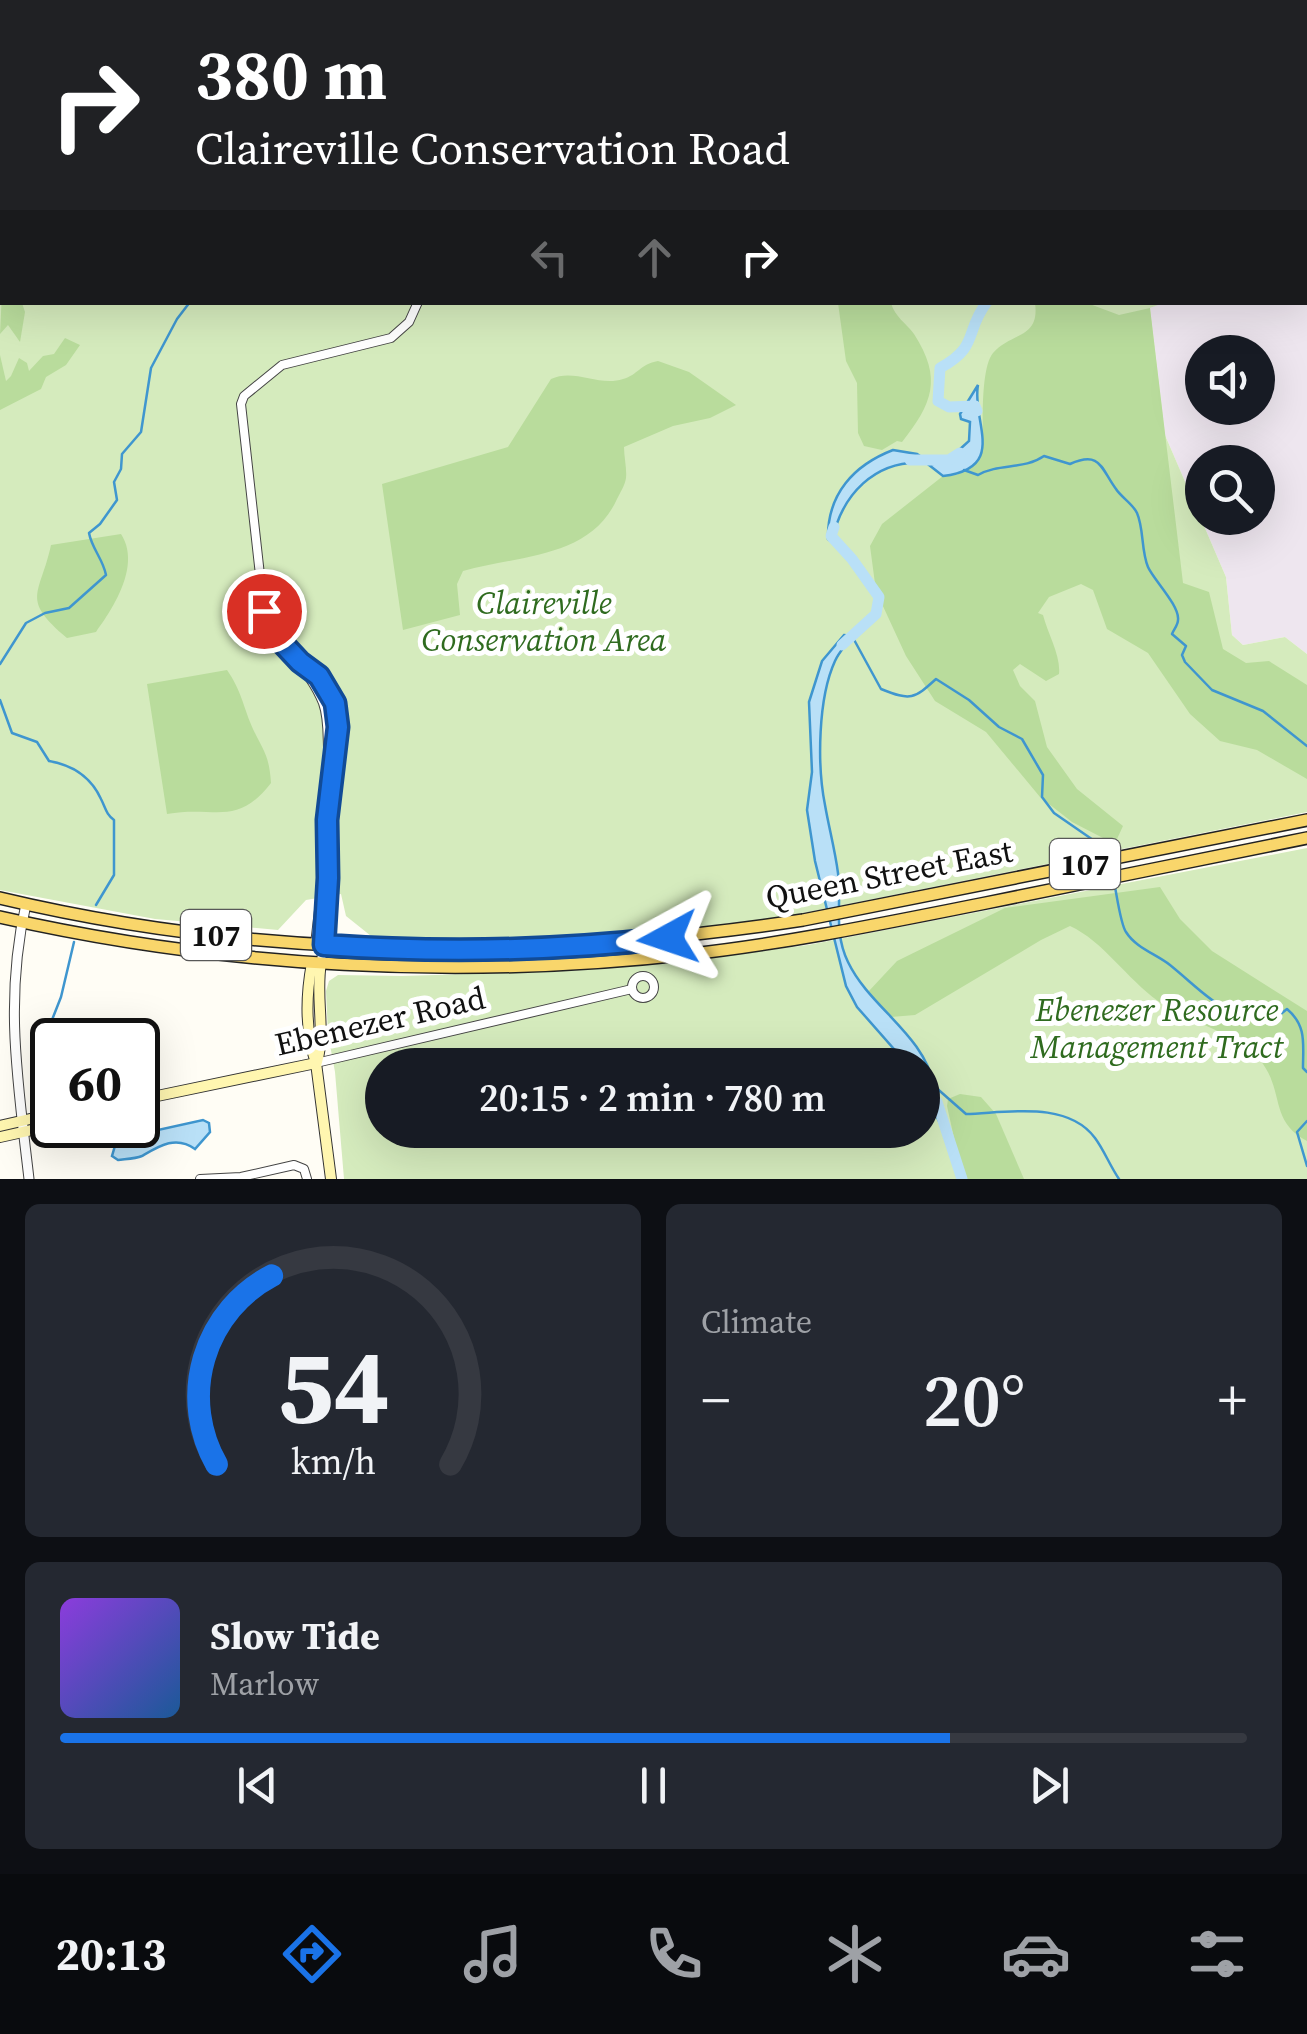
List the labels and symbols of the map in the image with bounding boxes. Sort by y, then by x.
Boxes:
pin [222,569,307,654]
park label: Claireville Conservation Area [421,581,667,662]
street label: Queen Street East [762,828,1017,919]
road number: 107 [1050,839,1120,889]
position arrow [616,886,720,990]
road number: 107 [181,910,251,960]
street label: Ebenezer Road [271,975,489,1067]
park label: Ebenezer Resource Management Tract [1030,988,1285,1069]
speed limit sign: 60 [30,1018,160,1148]

